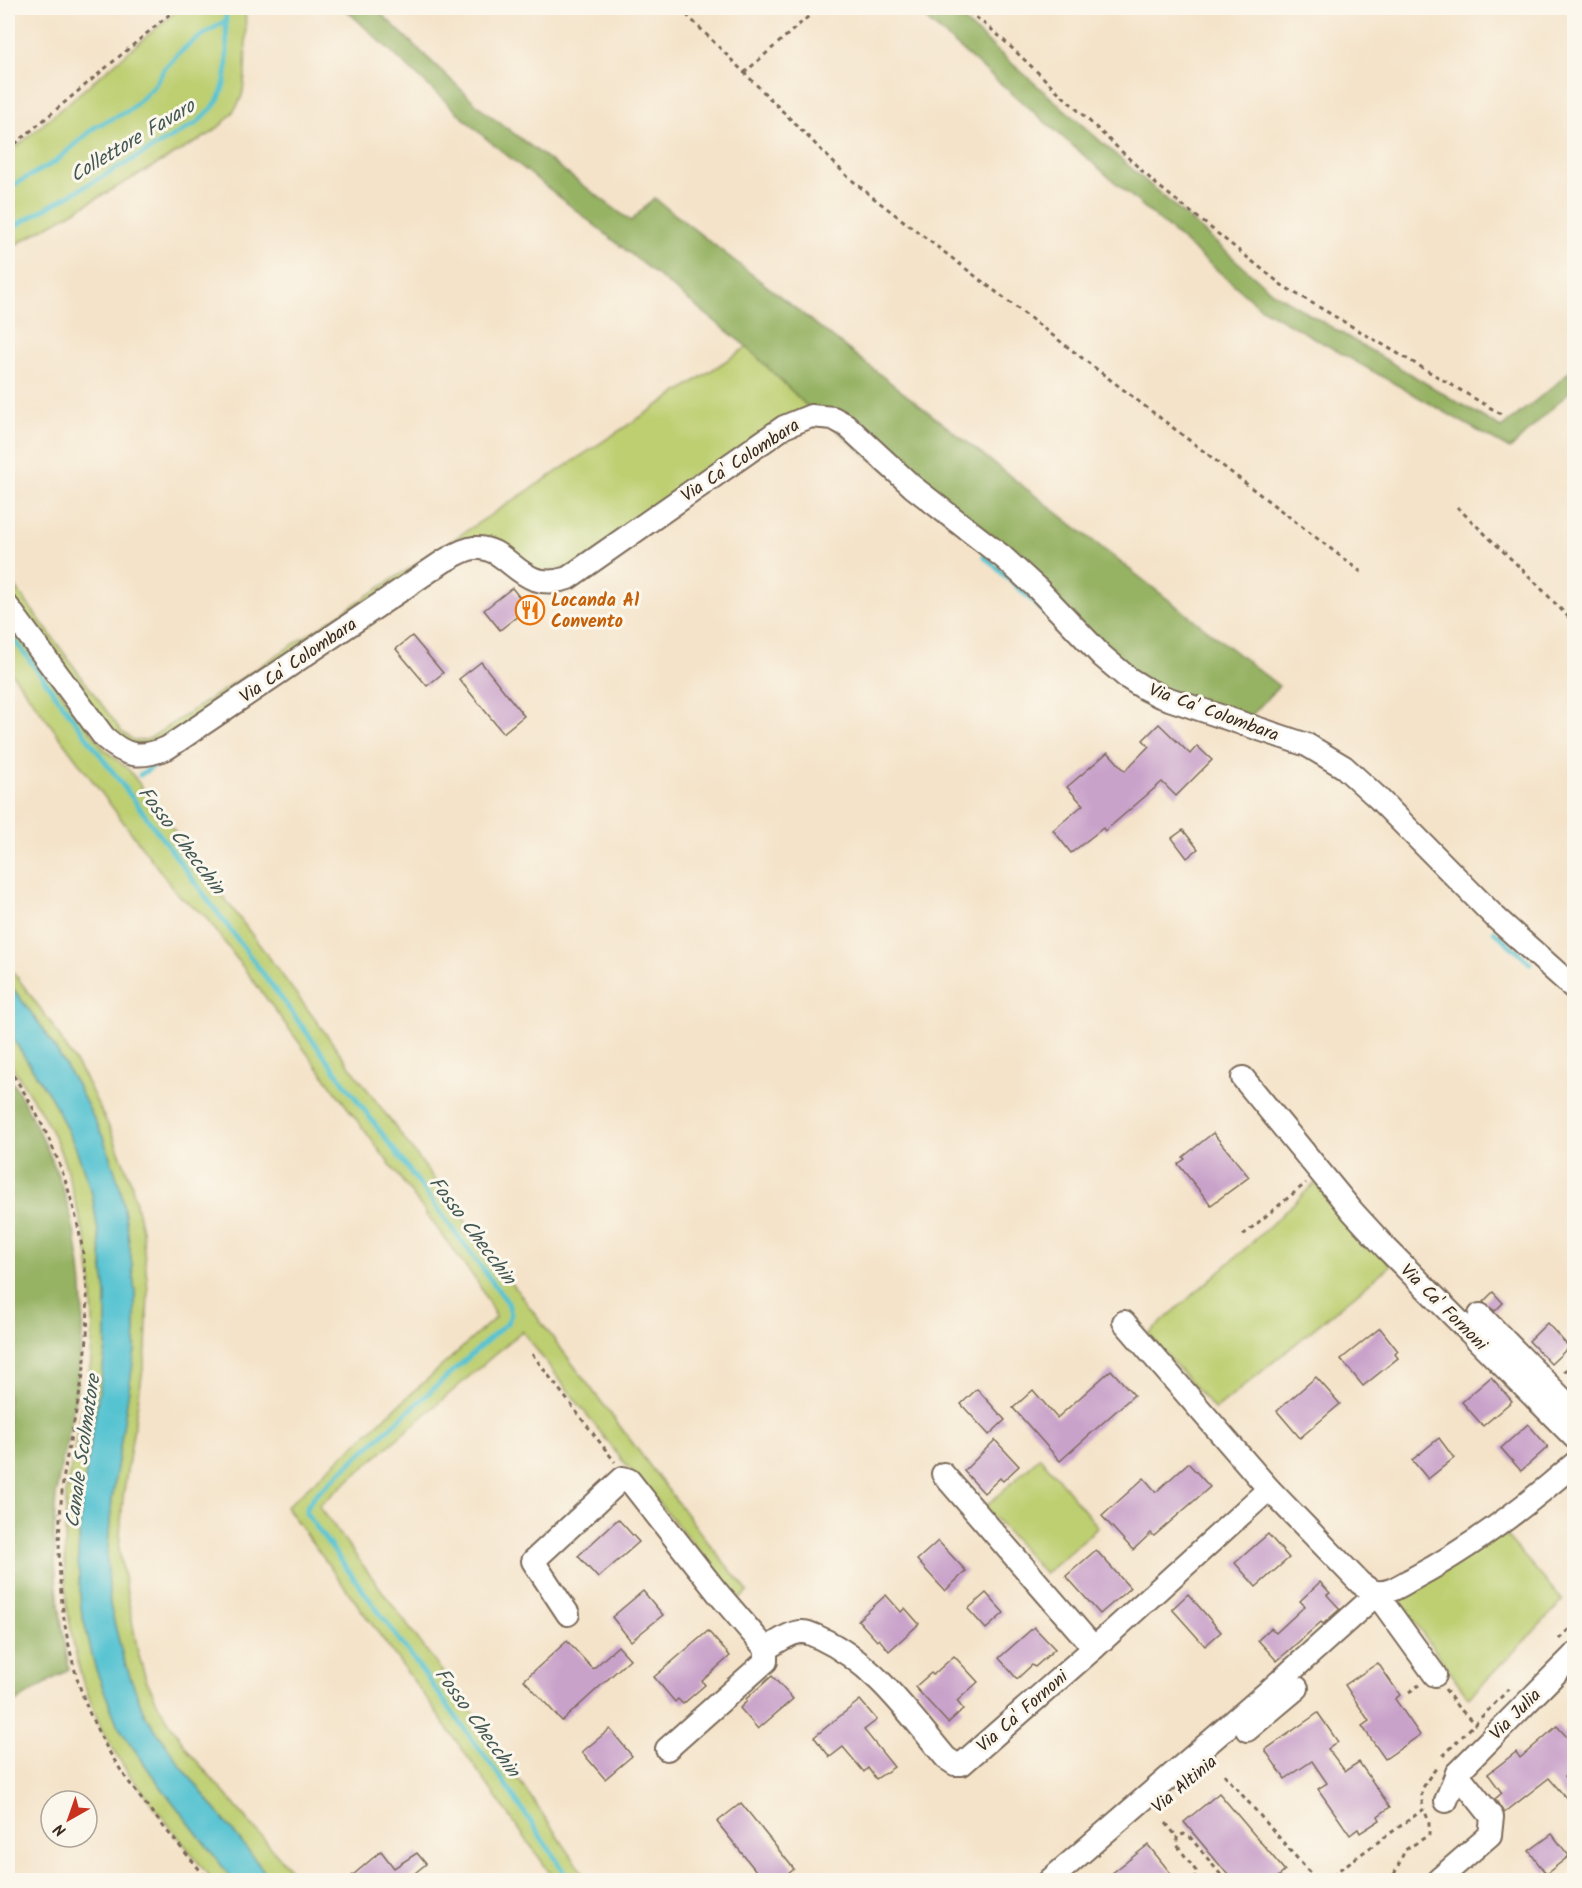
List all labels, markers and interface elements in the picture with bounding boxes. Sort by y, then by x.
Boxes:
water label: Collettore Favaro [64,91,204,192]
street label: Via Ca' Colombara [676,412,806,511]
place label: Locanda Al Convento [551,587,639,637]
restaurant icon: Locanda Al Convento [514,594,546,626]
street label: Via Ca' Colombara [234,611,364,711]
street label: Via Ca' Colombara [1144,676,1283,750]
water label: Fosso Checchin [129,780,233,904]
water label: Fosso Checchin [420,1170,524,1294]
street label: Via Ca' Fornoni [1392,1258,1494,1359]
water label: Canale Scolmatore [57,1371,111,1530]
water label: Fosso Checchin [425,1661,528,1786]
street label: Via Ca' Fornoni [971,1663,1076,1760]
street label: Via Julia [1483,1682,1549,1748]
street label: Via Altinia [1146,1749,1224,1821]
north arrow [39,1789,99,1849]
text: N [48,1817,72,1842]

